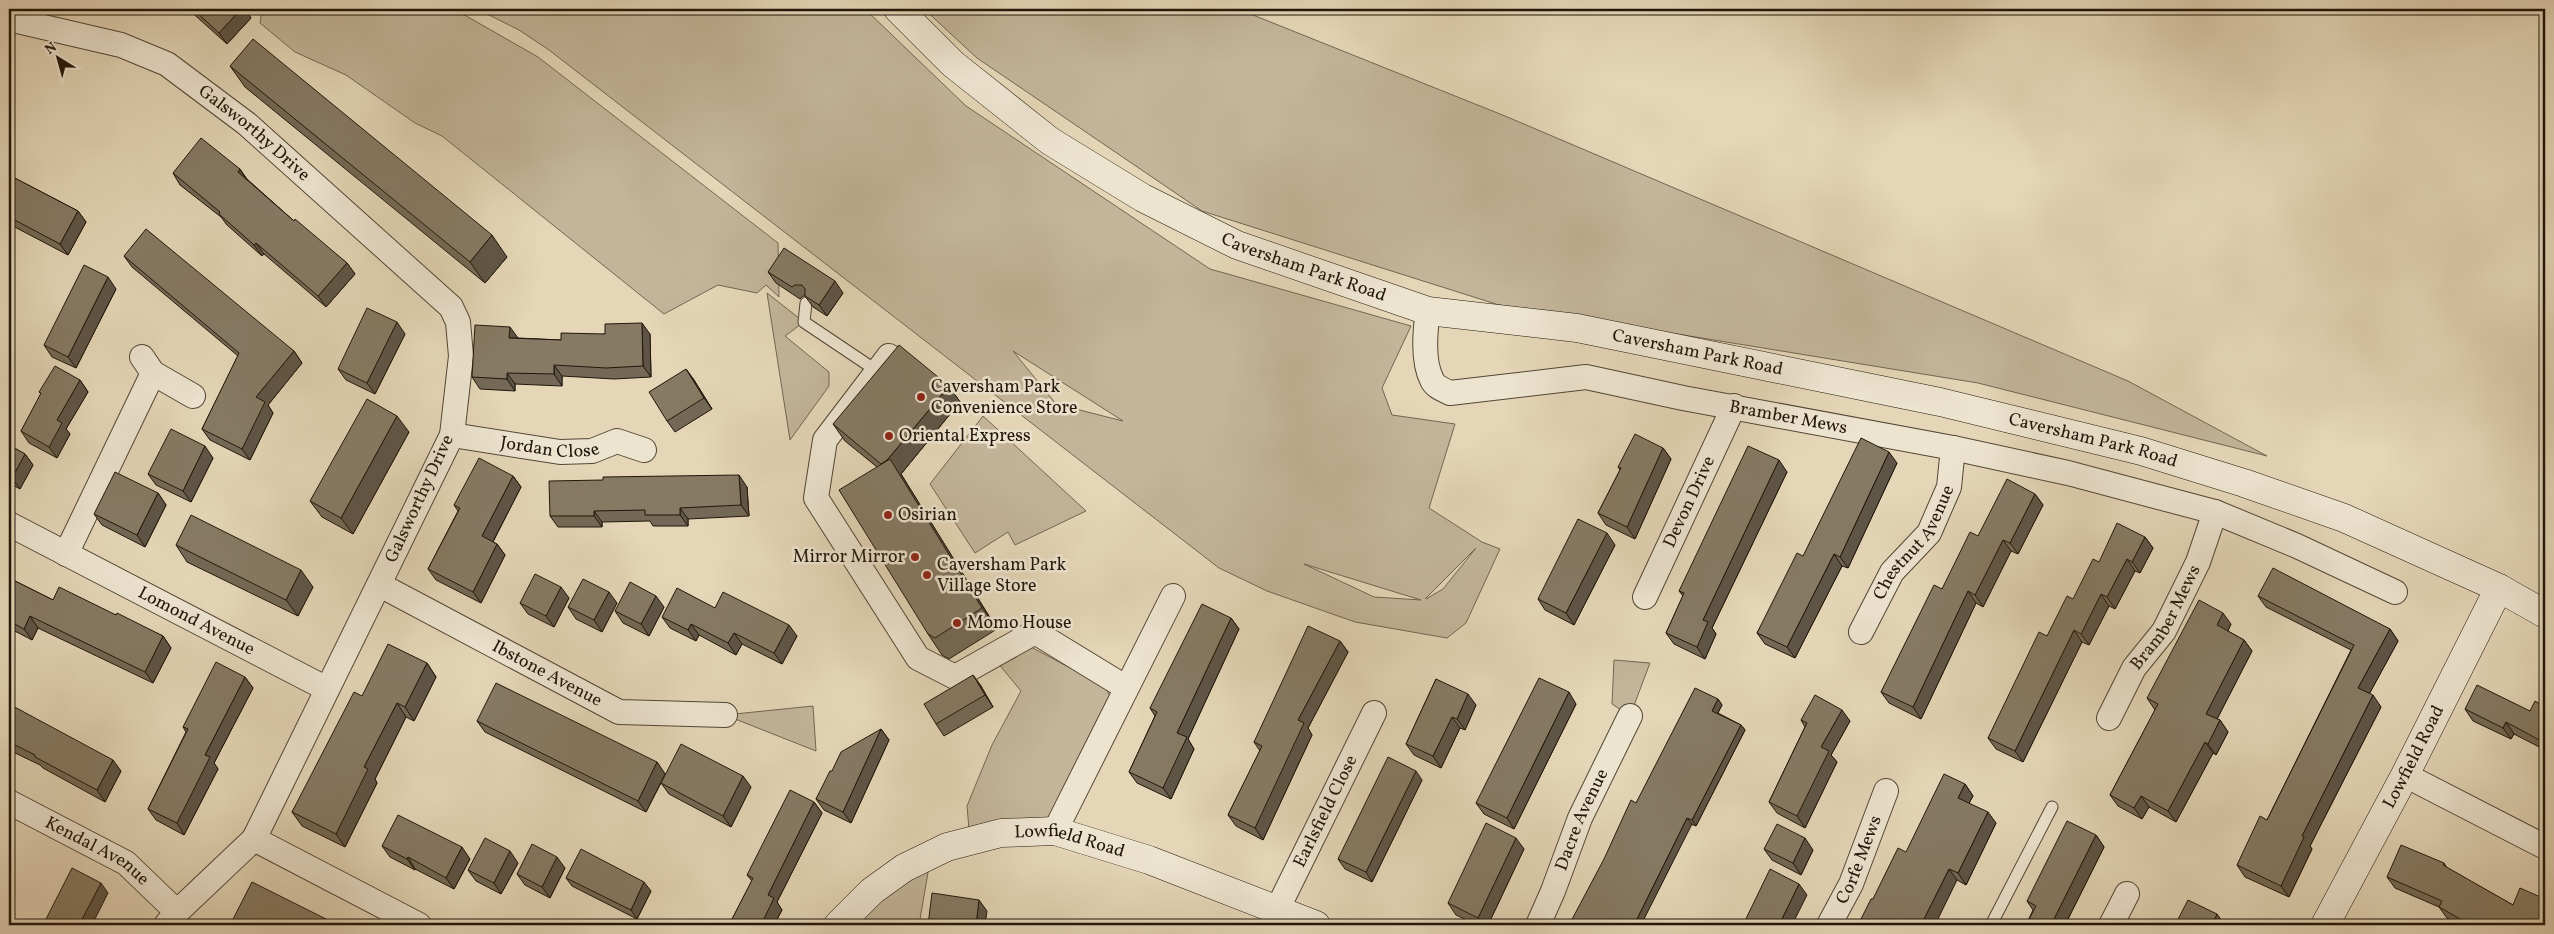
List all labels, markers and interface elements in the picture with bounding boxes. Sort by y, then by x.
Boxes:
north arrow [32,32,82,82]
text: N [41,38,61,59]
street label: Galsworthy Drive [193,79,315,187]
street label: Caversham Park Road [1217,226,1389,308]
street label: Caversham Park Road [1610,323,1785,382]
place label: Caversham Park Convenience Store [931,375,1078,421]
marker: Caversham Park Convenience Store [915,391,927,403]
street label: Bramber Mews [1727,394,1849,441]
street label: Caversham Park Road [2006,407,2181,474]
place label: Oriental Express [899,424,1031,449]
street label: Jordan Close [499,430,604,465]
marker: Oriental Express [883,430,895,442]
street label: Galsworthy Drive [379,431,461,567]
street label: Devon Drive [1657,452,1722,552]
street label: Chestnut Avenue [1867,481,1961,604]
place label: Osirian [898,503,957,528]
marker: Osirian [882,509,894,521]
place label: Mirror Mirror [793,545,905,570]
marker: Mirror Mirror [909,551,921,563]
place label: Caversham Park Village Store [937,553,1066,599]
street label: Bramber Mews [2124,561,2207,676]
marker: Caversham Park Village Store [921,569,933,581]
street label: Lomond Avenue [133,580,259,662]
place label: Momo House [967,611,1072,636]
marker: Momo House [951,617,963,629]
street label: Ibstone Avenue [487,634,606,713]
street label: Lowfield Road [2377,701,2451,813]
street label: Earlsfield Close [1287,751,1364,872]
street label: Dacre Avenue [1549,765,1615,874]
street label: Kendal Avenue [41,810,155,891]
street label: Corfe Mews [1830,812,1888,909]
street label: Lowfield Road [1014,818,1128,864]

